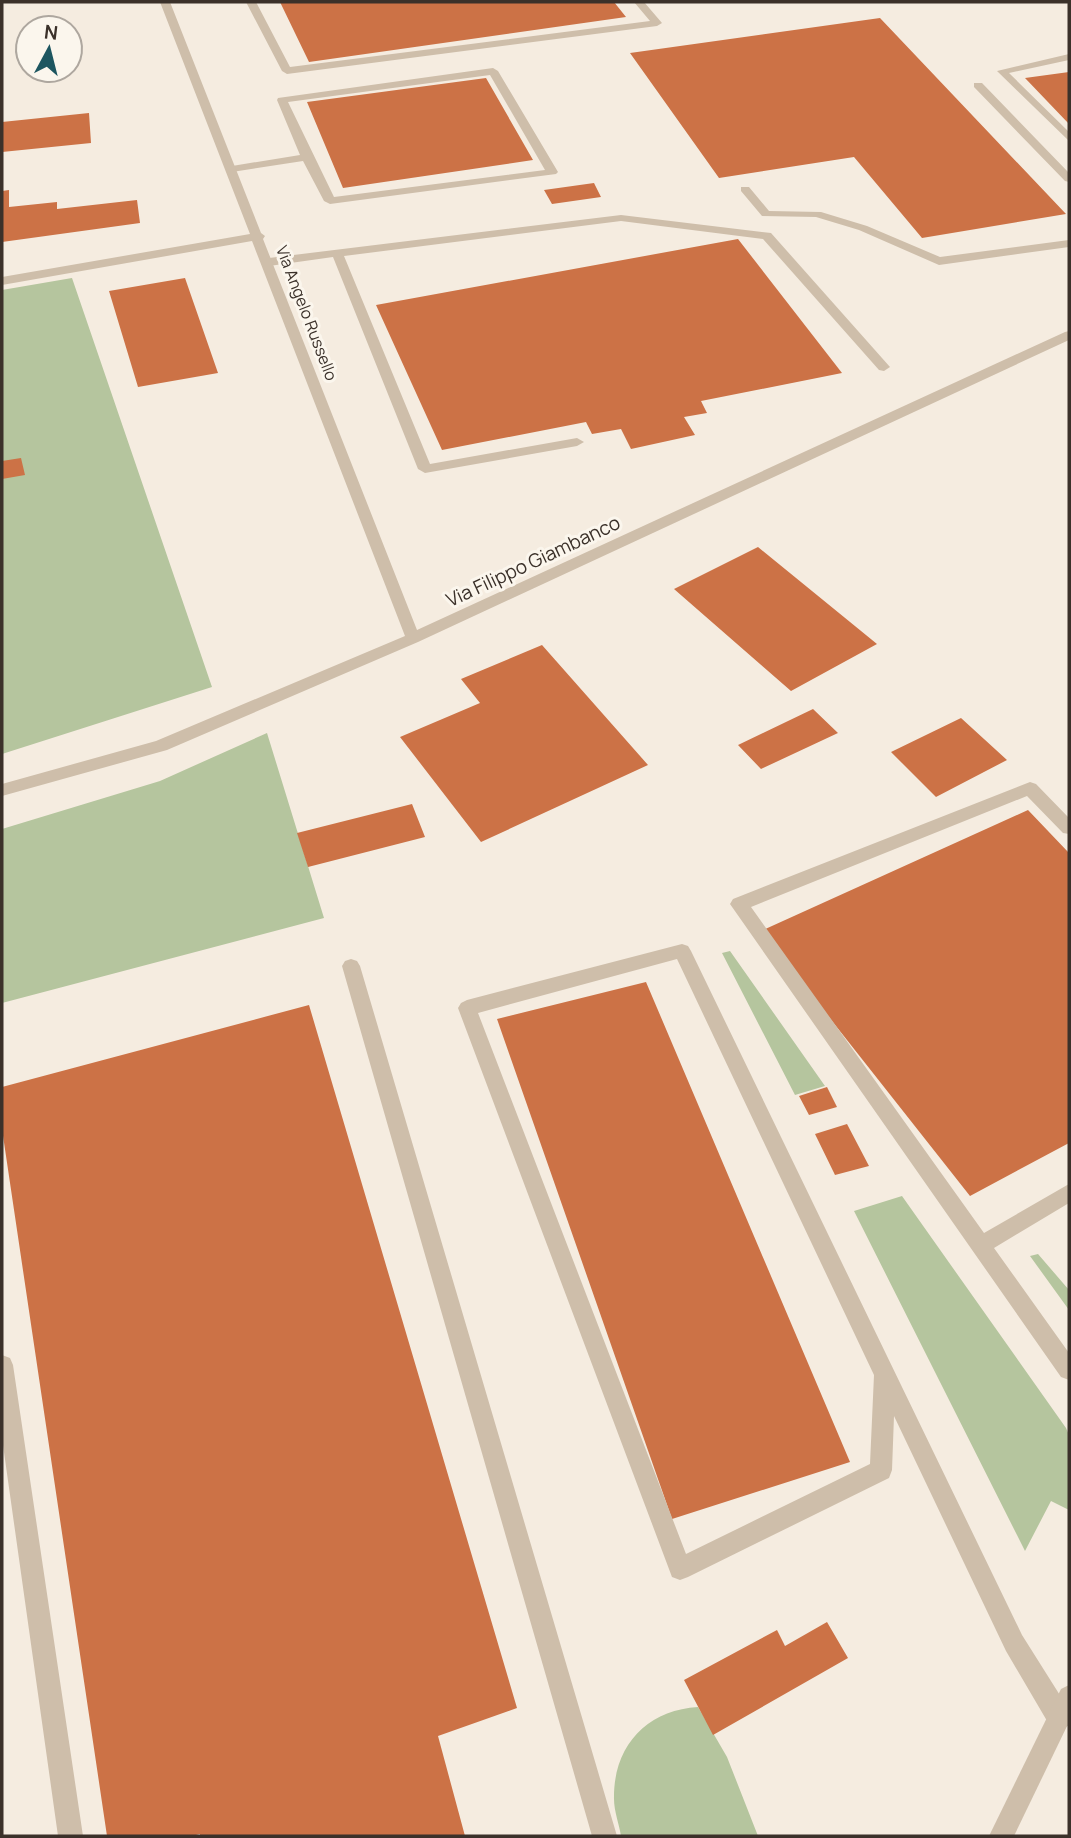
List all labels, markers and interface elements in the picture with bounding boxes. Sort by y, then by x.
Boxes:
north arrow [14,14,84,84]
text: N [43,18,59,46]
street label: Via Angelo Russello [271,242,343,384]
street label: Via Filippo Giambanco [442,509,624,613]

